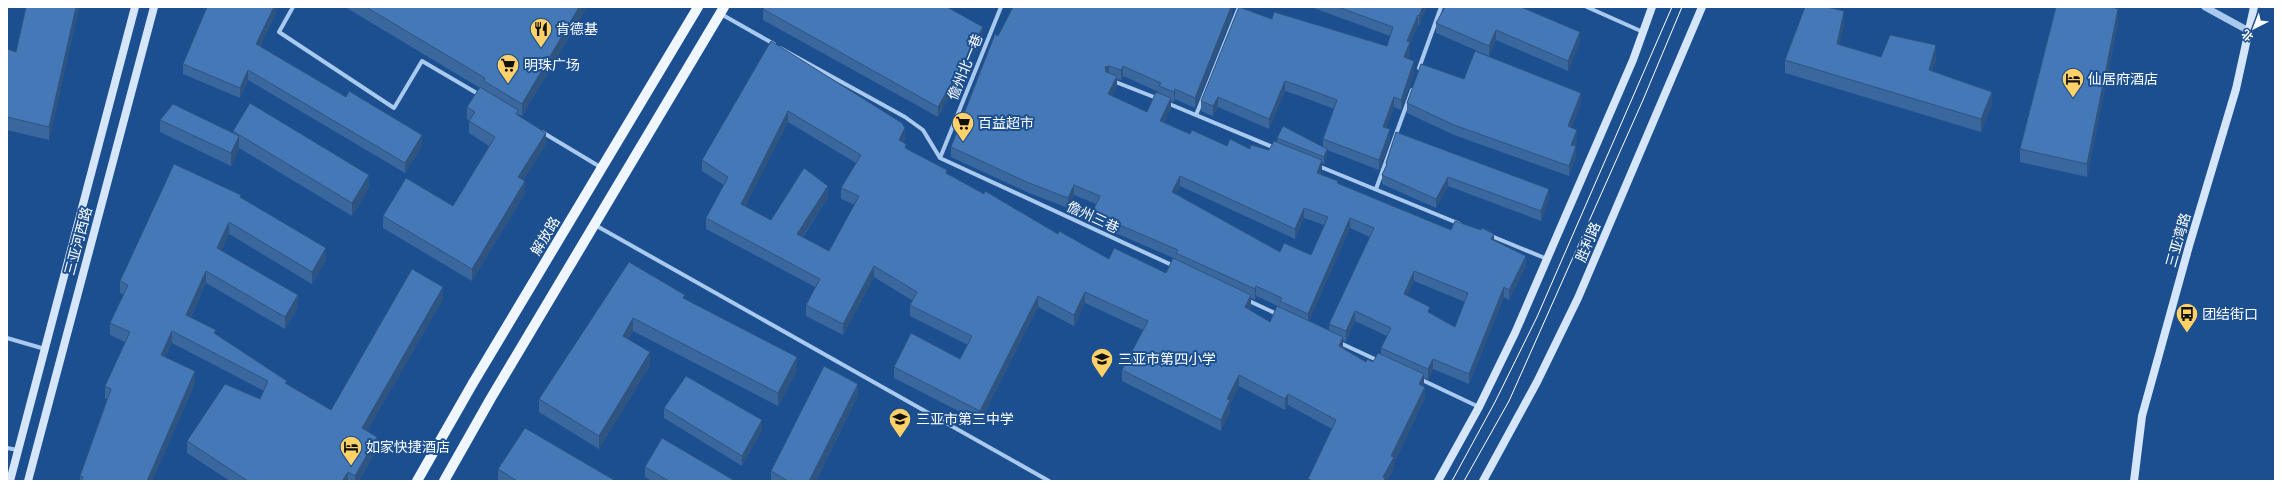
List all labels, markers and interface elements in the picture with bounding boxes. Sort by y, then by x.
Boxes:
north arrow [2234,8,2274,48]
restaurant icon: 肯德基 [528,16,554,49]
place label: 肯德基 [556,21,598,37]
text: 北 [2239,27,2255,44]
street label: 儋州北一巷 [944,32,986,102]
supermarket icon: 明珠广场 [495,52,521,85]
place label: 明珠广场 [524,57,580,73]
hotel icon: 仙居府酒店 [2060,66,2086,99]
place label: 仙居府酒店 [2088,71,2158,87]
supermarket icon: 百益超市 [950,110,976,143]
place label: 百益超市 [978,115,1034,131]
street label: 儋州三巷 [1064,198,1122,236]
street label: 三亚河西路 [61,205,95,277]
street label: 三亚湾路 [2163,211,2193,269]
street label: 解放路 [527,214,563,258]
street label: 胜利路 [1572,220,1604,264]
bus stop icon: 团结街口 [2174,301,2200,334]
place label: 团结街口 [2202,306,2258,322]
school or university icon: 三亚市第四小学 [1089,346,1115,379]
place label: 三亚市第四小学 [1118,351,1216,367]
school or university icon: 三亚市第三中学 [887,406,913,439]
place label: 三亚市第三中学 [916,411,1014,427]
hotel icon: 如家快捷酒店 [338,434,364,467]
place label: 如家快捷酒店 [366,439,450,455]

